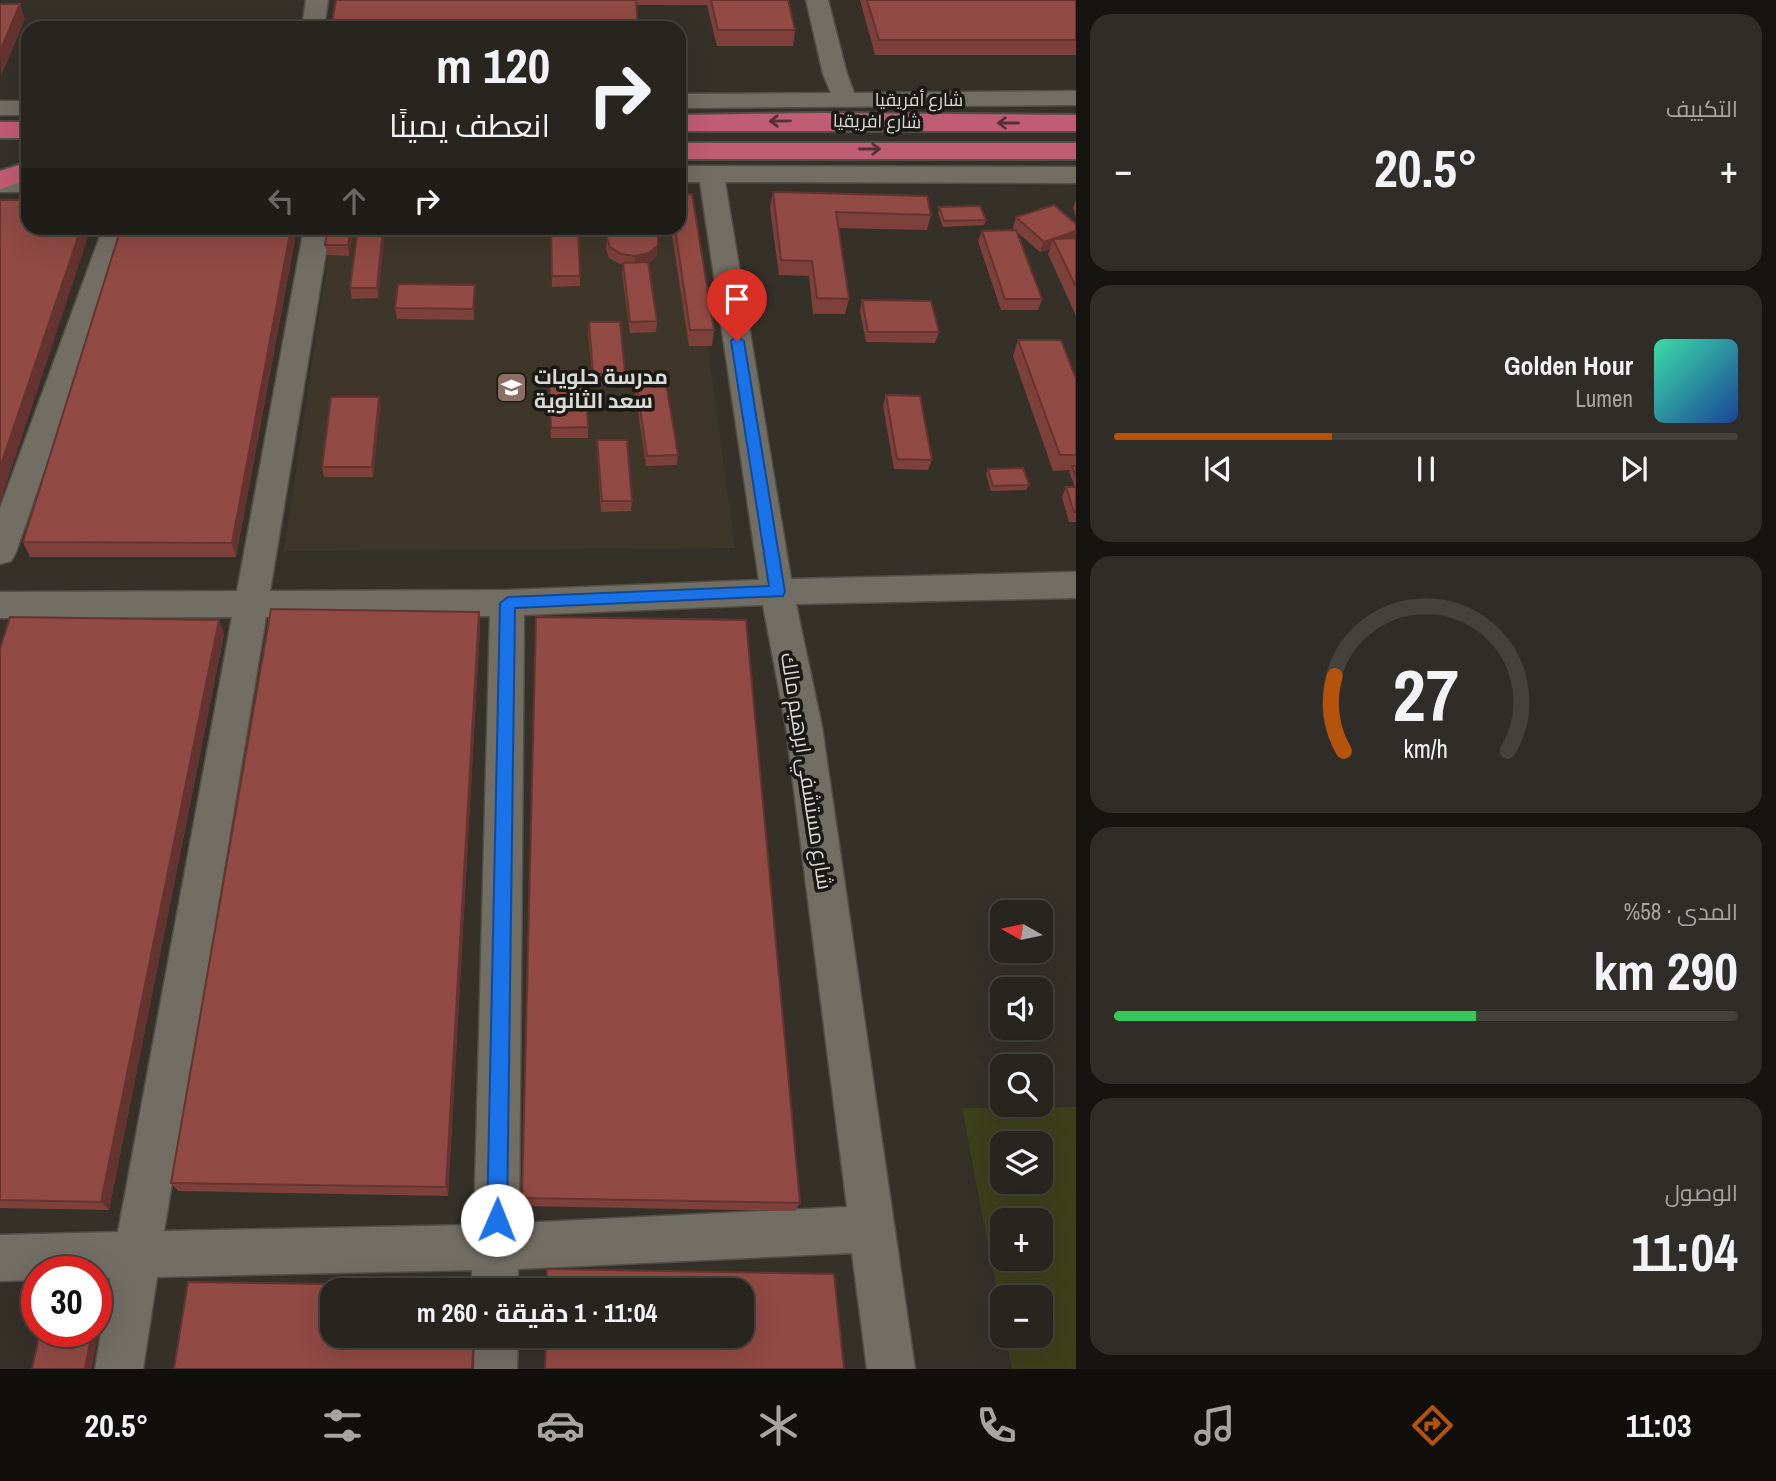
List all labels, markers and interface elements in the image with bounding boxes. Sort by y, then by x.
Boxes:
text: 120 m [436,32,550,98]
icon: right [574,49,665,140]
street label: شارع أفريقيا [875,87,963,112]
text: التكييف [1666,93,1738,124]
text: انعطف يمينًا [389,104,550,147]
street label: شارع افريقيا [833,108,921,134]
one-way arrow [769,115,792,128]
one-way arrow [997,116,1020,130]
text: 20.5° [1374,133,1478,203]
one-way arrow [858,142,881,156]
text: − [1114,144,1132,195]
text: + [1720,144,1738,195]
icon: left [262,182,300,220]
icon: ahead [335,182,373,220]
icon: right [408,182,446,220]
pin [707,269,767,341]
icon: arrive [718,280,756,318]
text: Golden Hour [1504,348,1633,383]
place label: مدرسة حلويات سعد الثانوية [534,362,668,415]
school or university icon: مدرسة حلويات سعد الثانوية [494,371,528,405]
text: Lumen [1575,383,1633,414]
icon: previous [1199,450,1237,488]
icon: pause [1407,450,1445,488]
icon: next [1615,450,1653,488]
text: 27 [1393,646,1459,744]
street label: شارع مستشفي ابرهيم مالك [772,650,840,892]
text: km/h [1404,731,1448,765]
text: المدى · 58% [1624,896,1738,927]
north arrow [990,900,1054,962]
map controls [990,900,1053,1348]
text: 290 km [1593,936,1738,1006]
button: sound [990,977,1053,1040]
button: search [990,1054,1053,1117]
button: layers [990,1131,1053,1194]
text: الوصول [1665,1177,1738,1208]
position arrow [460,1183,534,1257]
button: + [990,1208,1053,1271]
text: 11:04 [1631,1217,1738,1287]
speed limit sign: 30 [21,1256,112,1347]
button: − [990,1285,1053,1348]
text: 11:04 · 1 دقيقة · 260 m [417,1295,657,1330]
icon: filters [318,1401,367,1450]
icon: car [536,1401,585,1450]
icon: climate [754,1401,803,1450]
icon: phone [972,1401,1021,1450]
icon: music [1190,1401,1239,1450]
icon: directions [1408,1401,1457,1450]
text: 20.5° [85,1404,148,1447]
text: 11:03 [1626,1404,1691,1447]

